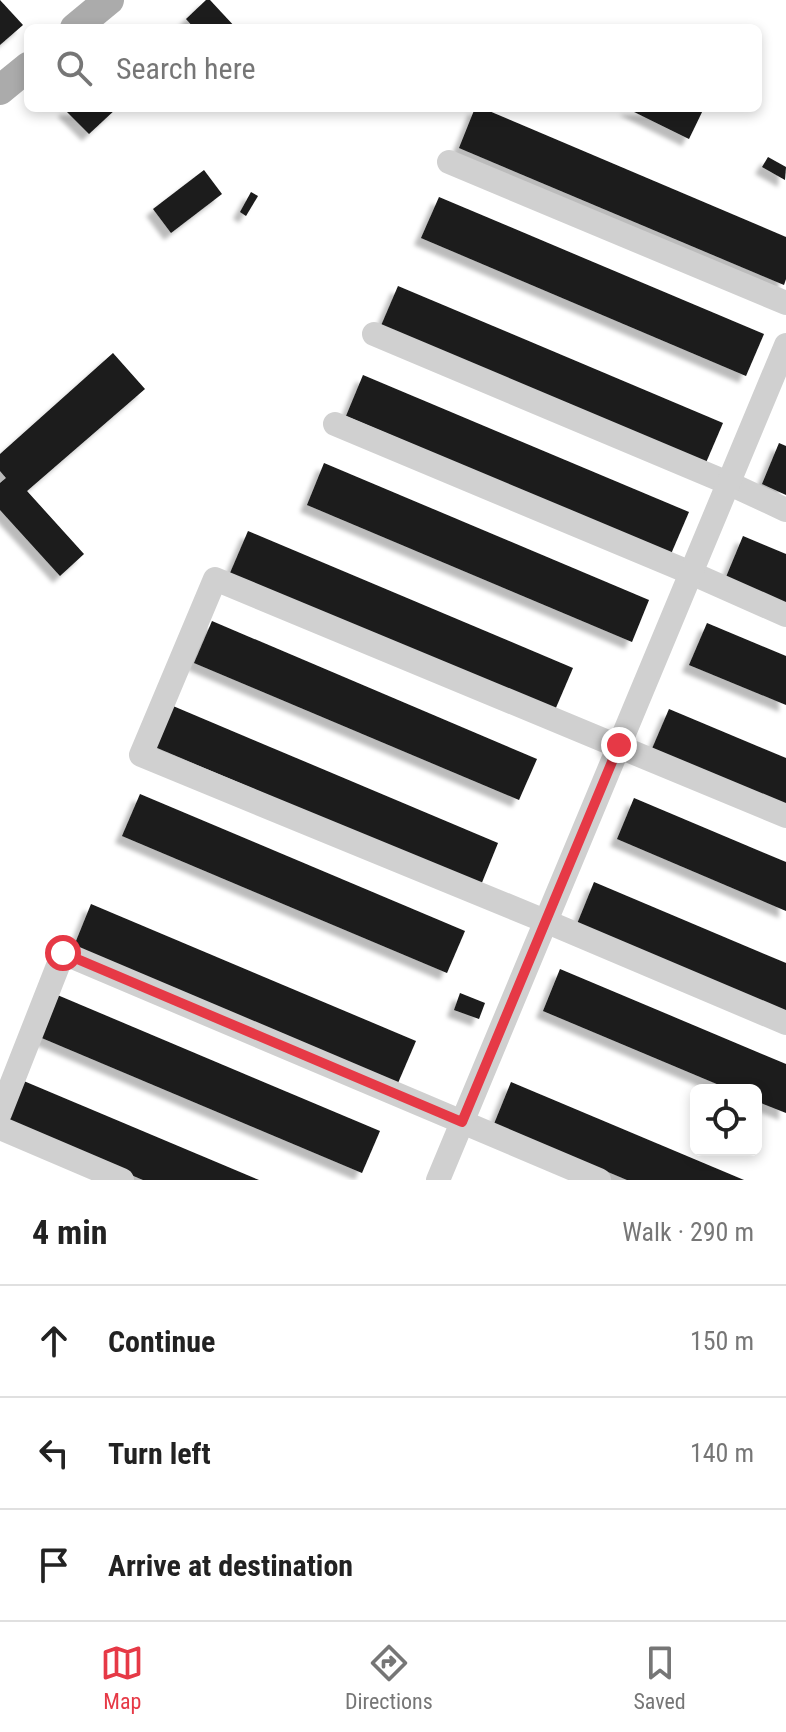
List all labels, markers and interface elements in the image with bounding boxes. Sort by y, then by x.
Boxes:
search box [24,24,762,112]
icon: search [52,46,96,90]
text: Search here [116,51,256,86]
route end [601,727,637,763]
route start [45,935,81,971]
map controls [690,1084,762,1156]
button: locate [690,1084,762,1156]
text: 4 min [32,1212,108,1252]
text: Walk · 290 m [622,1217,754,1247]
icon: ahead [32,1319,76,1363]
text: Continue [108,1324,215,1359]
text: 150 m [690,1326,754,1356]
icon: left [32,1431,76,1475]
text: Turn left [108,1436,211,1471]
text: 140 m [690,1438,754,1468]
icon: arrive [32,1543,76,1587]
text: Arrive at destination [108,1548,353,1583]
tab: Map [100,1641,144,1714]
tab: Directions [345,1641,433,1714]
tab: Saved [633,1641,686,1714]

